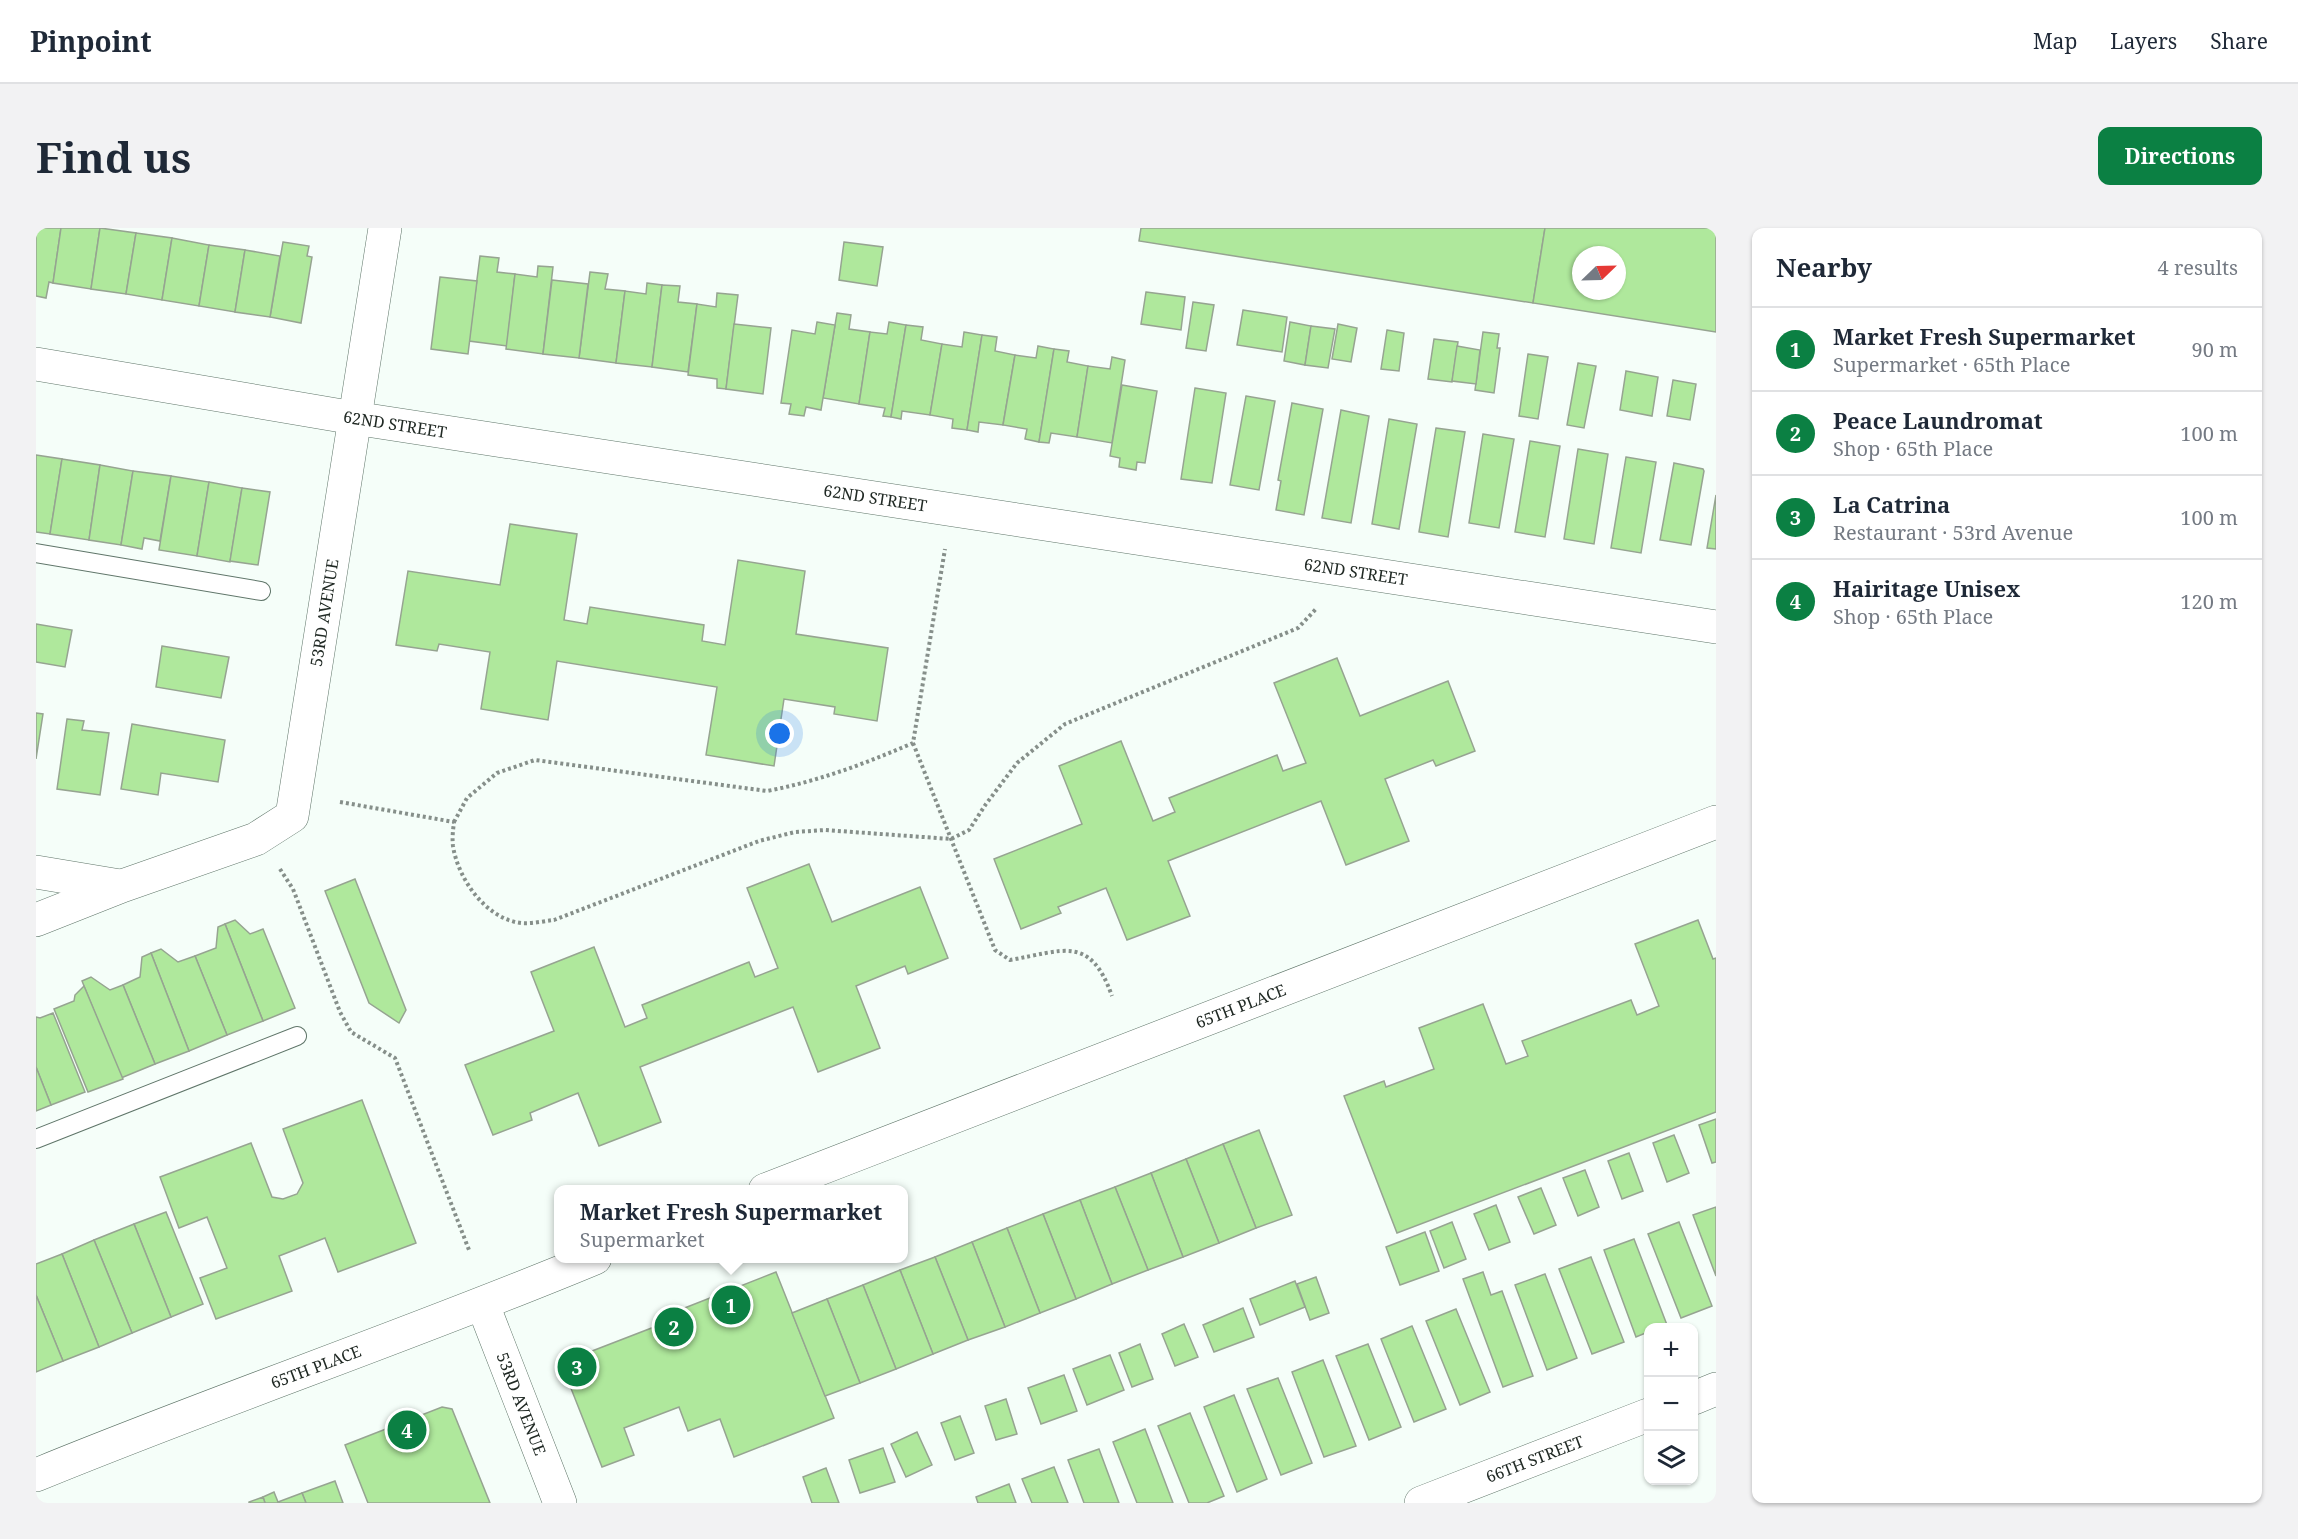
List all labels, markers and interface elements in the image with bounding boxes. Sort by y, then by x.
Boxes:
text: Pinpoint [30,22,152,60]
text: Map [2033,27,2077,55]
text: Layers [2110,27,2177,55]
text: Share [2210,27,2268,55]
button: Directions [2098,127,2262,185]
text: Find us [36,128,191,185]
north arrow [1572,246,1626,300]
text: Nearby [1776,249,1872,285]
text: 4 results [2158,254,2238,281]
text: Market Fresh Supermarket [1833,321,2135,351]
text: 1 [1790,336,1801,363]
text: 90 m [2192,336,2238,363]
text: Supermarket · 65th Place [1833,351,2070,378]
street label: 62ND STREET [342,405,448,443]
text: Peace Laundromat [1833,405,2043,435]
text: 2 [1790,420,1801,447]
text: 100 m [2180,420,2238,447]
text: Shop · 65th Place [1833,435,1993,462]
street label: 62ND STREET [822,479,929,517]
text: La Catrina [1833,489,1950,519]
text: 3 [1790,504,1801,531]
text: 100 m [2180,504,2238,531]
text: Restaurant · 53rd Avenue [1833,519,2073,546]
street label: 62ND STREET [1302,553,1409,591]
street label: 53RD AVENUE [305,557,344,668]
text: Hairitage Unisex [1833,573,2020,603]
text: 4 [1790,588,1801,615]
text: 120 m [2180,588,2238,615]
text: Shop · 65th Place [1833,603,1993,630]
your location [765,719,794,748]
street label: 65TH PLACE [1192,979,1289,1033]
popup [554,1185,908,1263]
text: Market Fresh Supermarket [580,1196,882,1226]
text: Supermarket [580,1226,704,1253]
pin: 1 [712,1282,750,1328]
pin: 2 [654,1304,694,1350]
map controls [1644,1323,1698,1485]
button: + [1644,1323,1698,1377]
street label: 65TH PLACE [267,1340,364,1394]
pin: 3 [558,1344,596,1390]
street label: 53RD AVENUE [491,1349,551,1458]
button: − [1644,1377,1698,1431]
pin: 4 [388,1408,427,1452]
street label: 66TH STREET [1483,1430,1587,1488]
button: layers [1644,1431,1698,1485]

